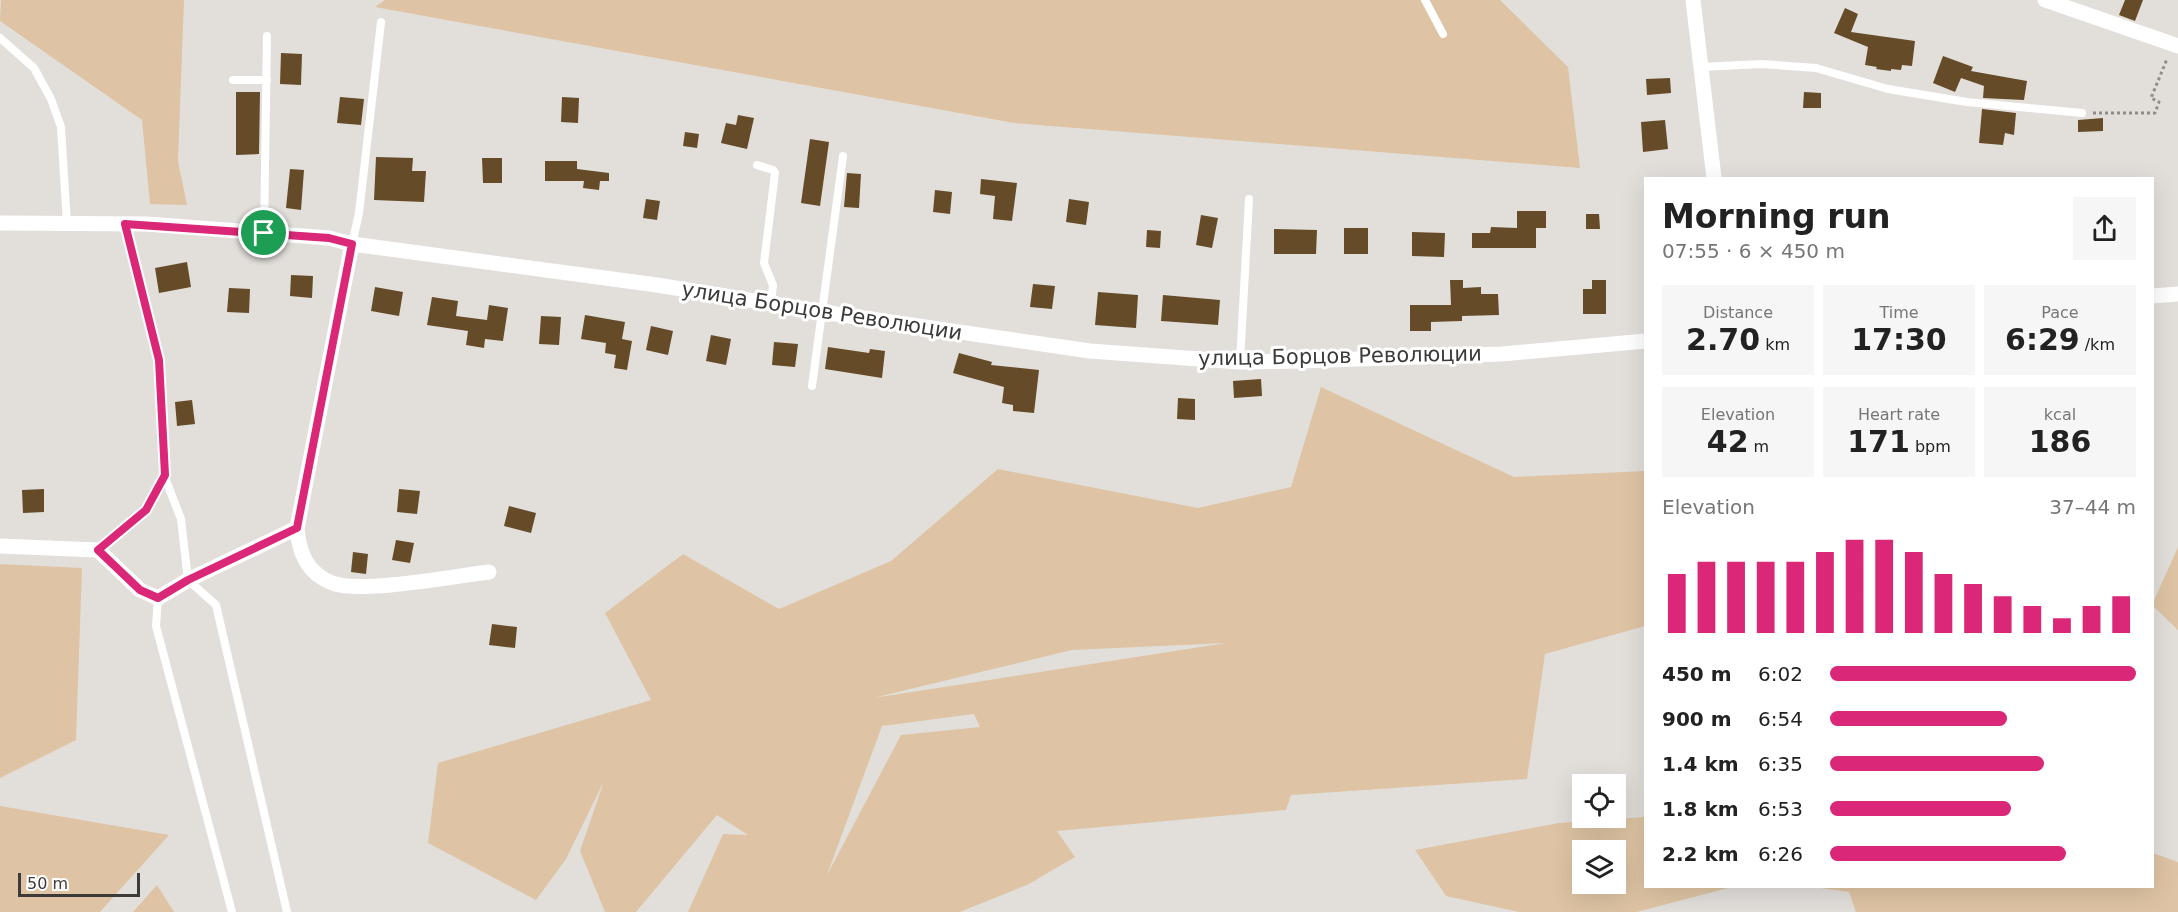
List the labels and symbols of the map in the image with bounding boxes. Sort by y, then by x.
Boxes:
pin [238,207,289,258]
street label: улица Борцов Революции [680,277,964,345]
street label: улица Борцов Революции [1198,342,1482,370]
scale bar [18,870,140,898]

